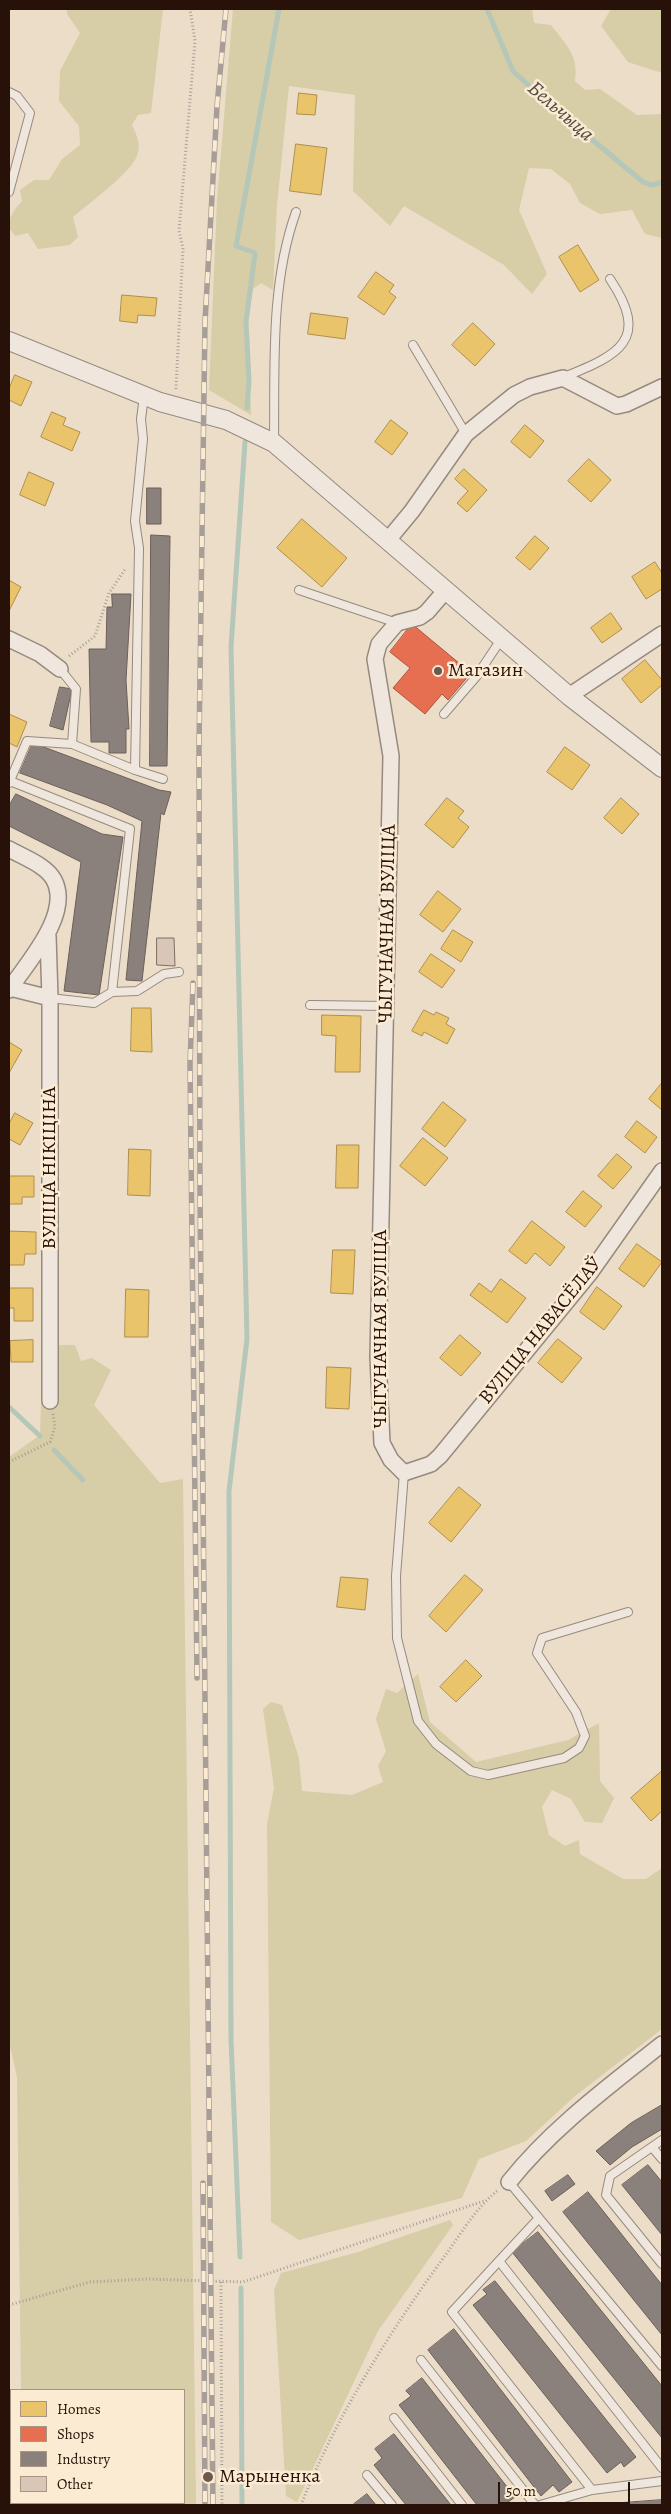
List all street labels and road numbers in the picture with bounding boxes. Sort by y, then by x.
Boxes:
street label: ЧЫГУНАЧНАЯ ВУЛІЦА [374,824,402,1024]
street label: ВУЛІЦА НІКІЦІНА [38,1086,62,1250]
street label: ЧЫГУНАЧНАЯ ВУЛІЦА [369,1230,393,1428]
street label: ВУЛІЦА НАВАСЁЛАЎ [474,1253,608,1409]

